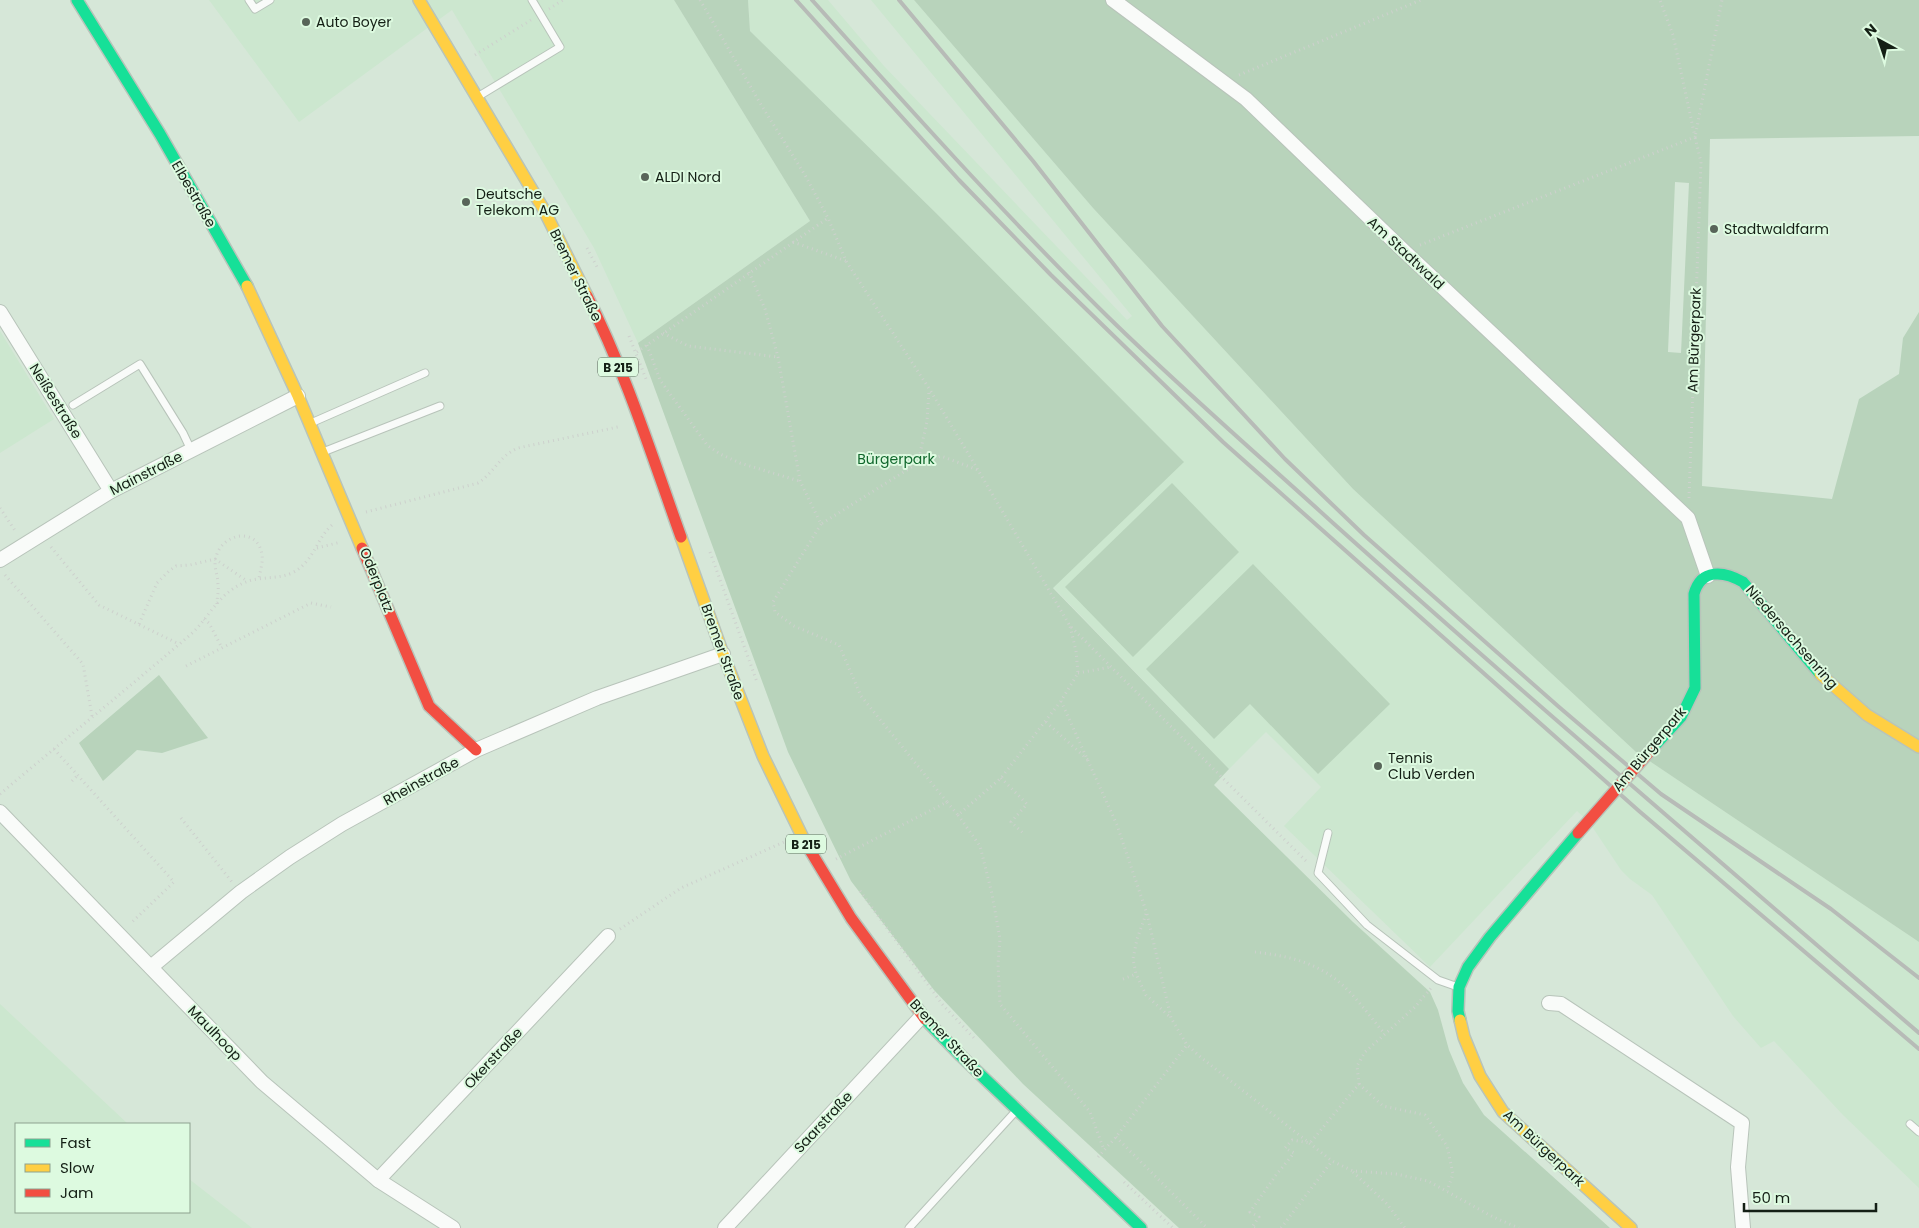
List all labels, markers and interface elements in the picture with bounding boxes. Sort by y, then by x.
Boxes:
place label: Auto Boyer [316,12,392,32]
north arrow [1854,15,1904,65]
marker: Auto Boyer [300,16,312,28]
text: N [1860,19,1881,41]
street label: Elbestraße [167,157,221,231]
place label: ALDI Nord [655,167,721,187]
marker: ALDI Nord [639,171,651,183]
place label: Deutsche Telekom AG [476,184,559,220]
marker: Deutsche Telekom AG [460,196,472,208]
street label: Am Stadtwald [1363,212,1449,294]
place label: Stadtwaldfarm [1724,219,1829,239]
marker: Stadtwaldfarm [1708,223,1720,235]
street label: Bremer Straße [545,225,607,325]
street label: Am Bürgerpark [1682,286,1706,393]
road number: B 215 [598,358,638,377]
street label: Neißestraße [25,359,87,443]
street label: Mainstraße [106,446,186,500]
park label: Bürgerpark [857,449,936,469]
street label: Oderplatz [355,545,399,615]
street label: Niedersachsenring [1741,581,1843,693]
street label: Bremer Straße [696,601,750,703]
street label: Am Bürgerpark [1608,702,1691,796]
place label: Tennis Club Verden [1388,748,1475,784]
street label: Rheinstraße [379,752,463,810]
marker: Tennis Club Verden [1372,760,1384,772]
road number: B 215 [786,834,826,854]
street label: Bremer Straße [905,994,989,1082]
street label: Maulhoop [183,1001,247,1065]
street label: Okerstraße [459,1023,527,1093]
street label: Saarstraße [789,1087,857,1157]
street label: Am Bürgerpark [1499,1105,1590,1192]
legend [15,1123,190,1213]
text: Fast [60,1132,91,1153]
text: Slow [60,1157,95,1178]
scale bar [1744,1180,1876,1212]
text: Jam [60,1182,94,1203]
text: 50 m [1752,1187,1790,1208]

